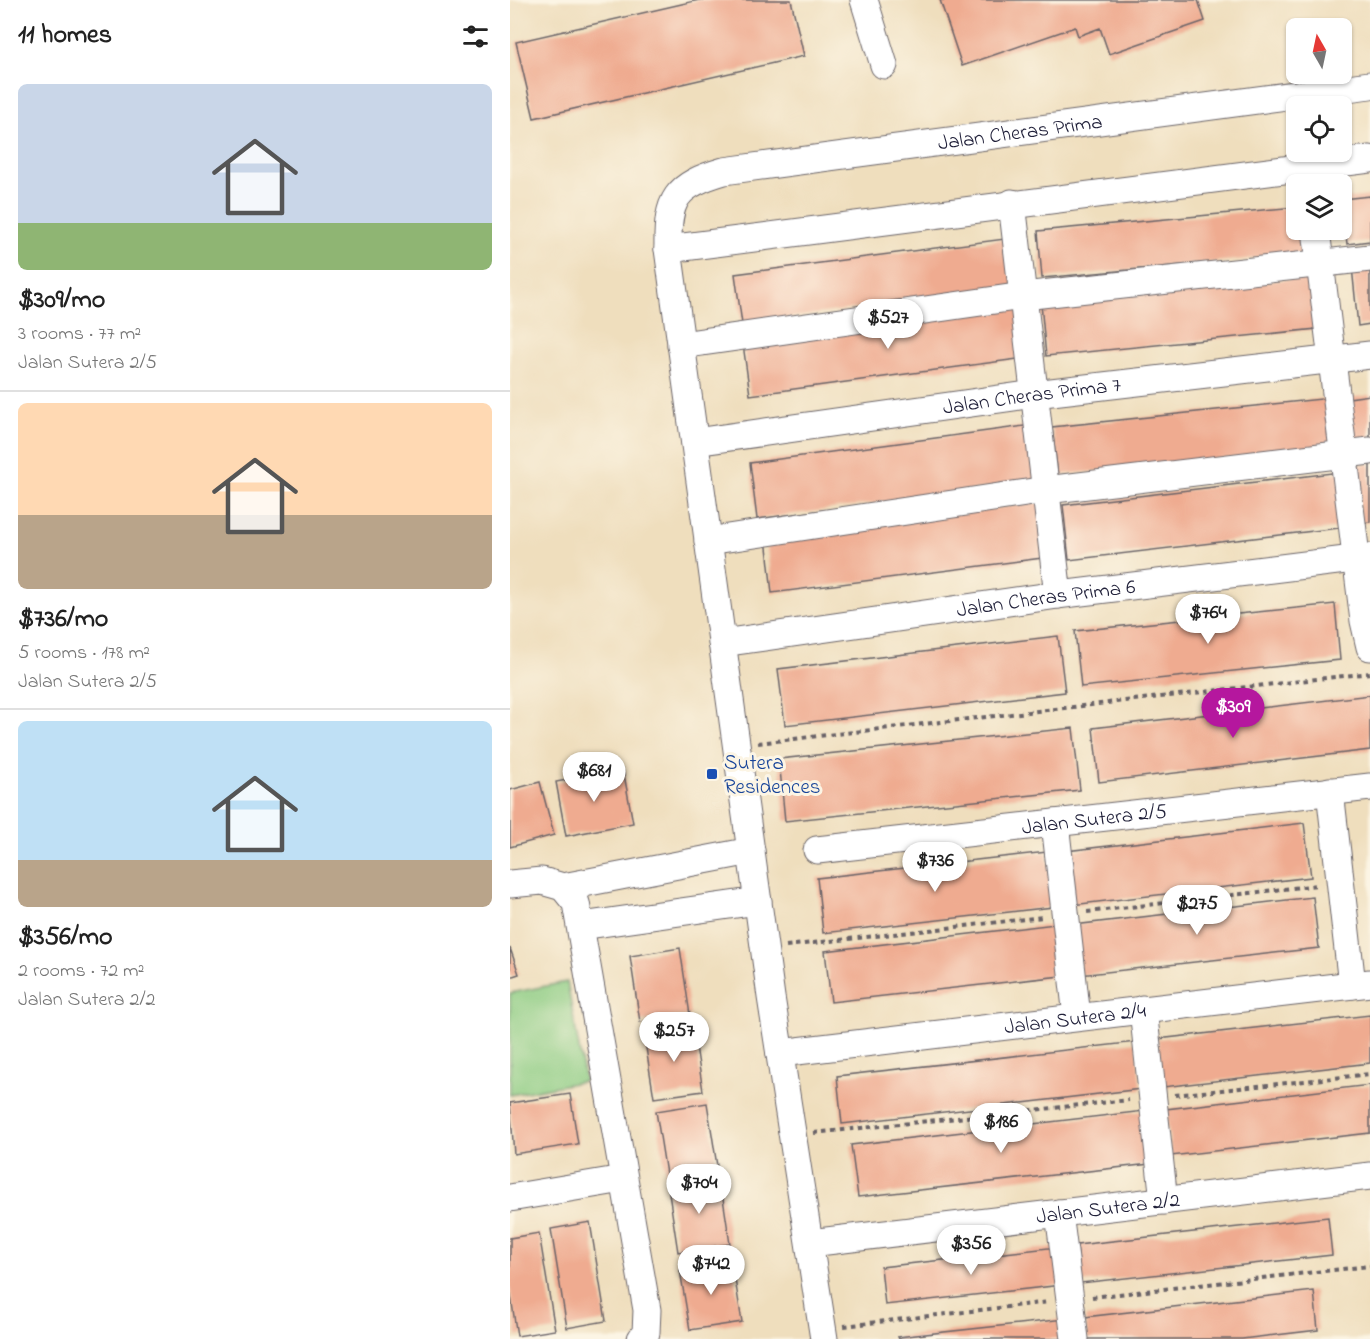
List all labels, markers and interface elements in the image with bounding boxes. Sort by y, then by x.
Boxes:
text: 11 homes [18,17,112,55]
north arrow [1286,18,1352,84]
map controls [1286,18,1352,240]
icon: filters [459,20,492,53]
button: locate [1286,96,1352,162]
street label: Jalan Cheras Prima [936,108,1104,159]
icon: home [201,123,309,231]
button: layers [1286,174,1352,240]
text: $309/mo [18,282,105,320]
pin: $527 [852,299,924,350]
text: $527 [867,304,909,333]
text: 3 rooms · 77 m² [18,320,141,349]
text: Jalan Sutera 2/5 [18,349,157,378]
street label: Jalan Cheras Prima 7 [941,371,1123,424]
icon: home [201,442,309,550]
street label: Jalan Cheras Prima 6 [955,573,1137,626]
pin: $764 [1172,594,1244,645]
text: $764 [1189,599,1227,628]
text: $736/mo [18,601,108,639]
text: 5 rooms · 178 m² [18,639,150,668]
text: Jalan Sutera 2/5 [18,668,157,697]
pin: $309 [1197,688,1269,739]
text: $309 [1215,693,1251,722]
place label: Sutera Residences [724,749,820,803]
pin: $681 [558,752,630,803]
text: $681 [577,757,611,786]
icon: home [201,760,309,868]
marker: Sutera Residences [705,767,719,781]
street label: Jalan Sutera 2/5 [1020,797,1169,844]
pin: $736 [899,842,971,893]
text: $736 [916,847,954,876]
pin: $275 [1161,885,1233,936]
text: $275 [1176,890,1218,919]
text: $356/mo [18,919,113,957]
text: 2 rooms · 72 m² [18,957,145,986]
text: Jalan Sutera 2/2 [18,986,156,1015]
street label: Jalan Sutera 2/4 [1003,997,1148,1043]
pin: $257 [638,1012,710,1063]
text: $257 [653,1017,695,1046]
pin: $186 [965,1103,1037,1154]
text: $186 [984,1108,1018,1137]
pin: $704 [663,1164,735,1215]
text: $704 [680,1169,718,1198]
street label: Jalan Sutera 2/2 [1035,1186,1182,1233]
pin: $356 [935,1225,1007,1276]
text: $356 [951,1230,991,1259]
pin: $742 [675,1245,747,1296]
text: $742 [692,1250,730,1279]

